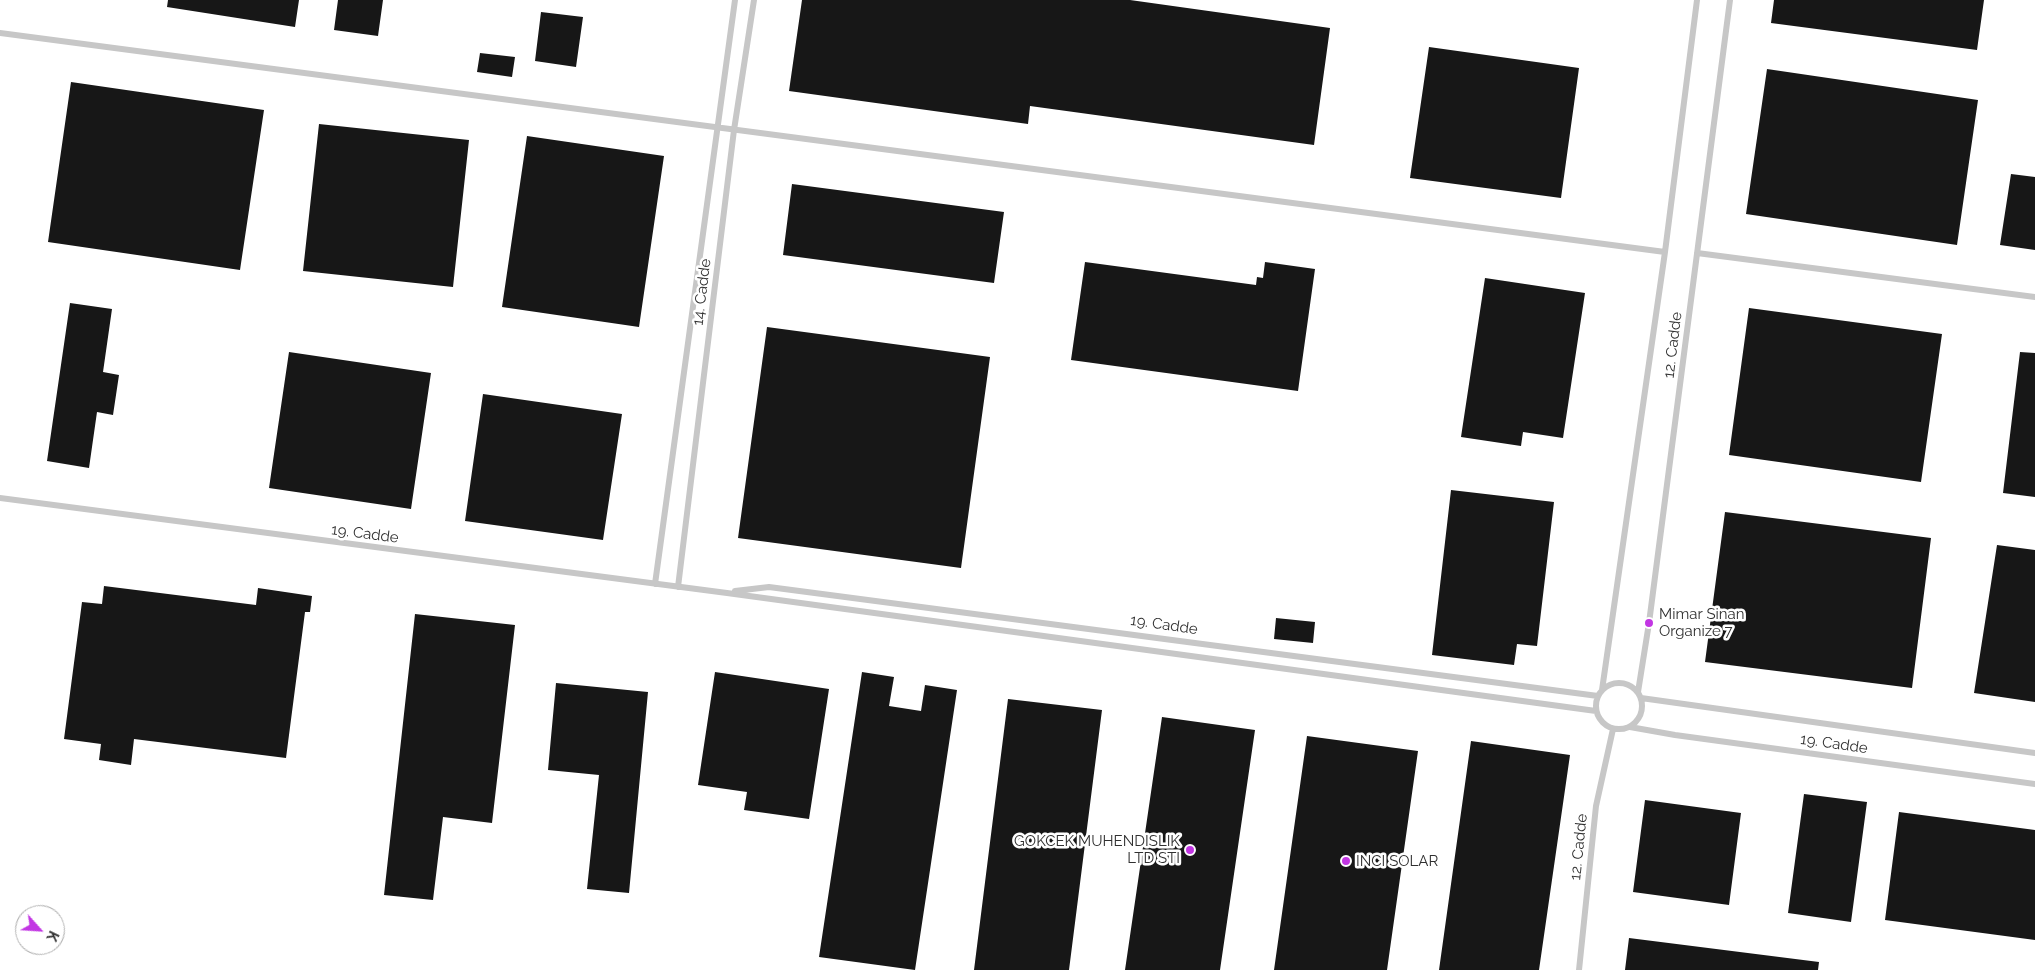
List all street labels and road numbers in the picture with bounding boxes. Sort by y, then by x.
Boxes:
street label: 14. Cadde [689,258,715,326]
street label: 12. Cadde [1660,311,1686,379]
street label: 19. Cadde [330,521,400,547]
street label: 19. Cadde [1129,611,1199,639]
street label: 19. Cadde [1799,730,1869,758]
street label: 12. Cadde [1567,813,1591,881]

